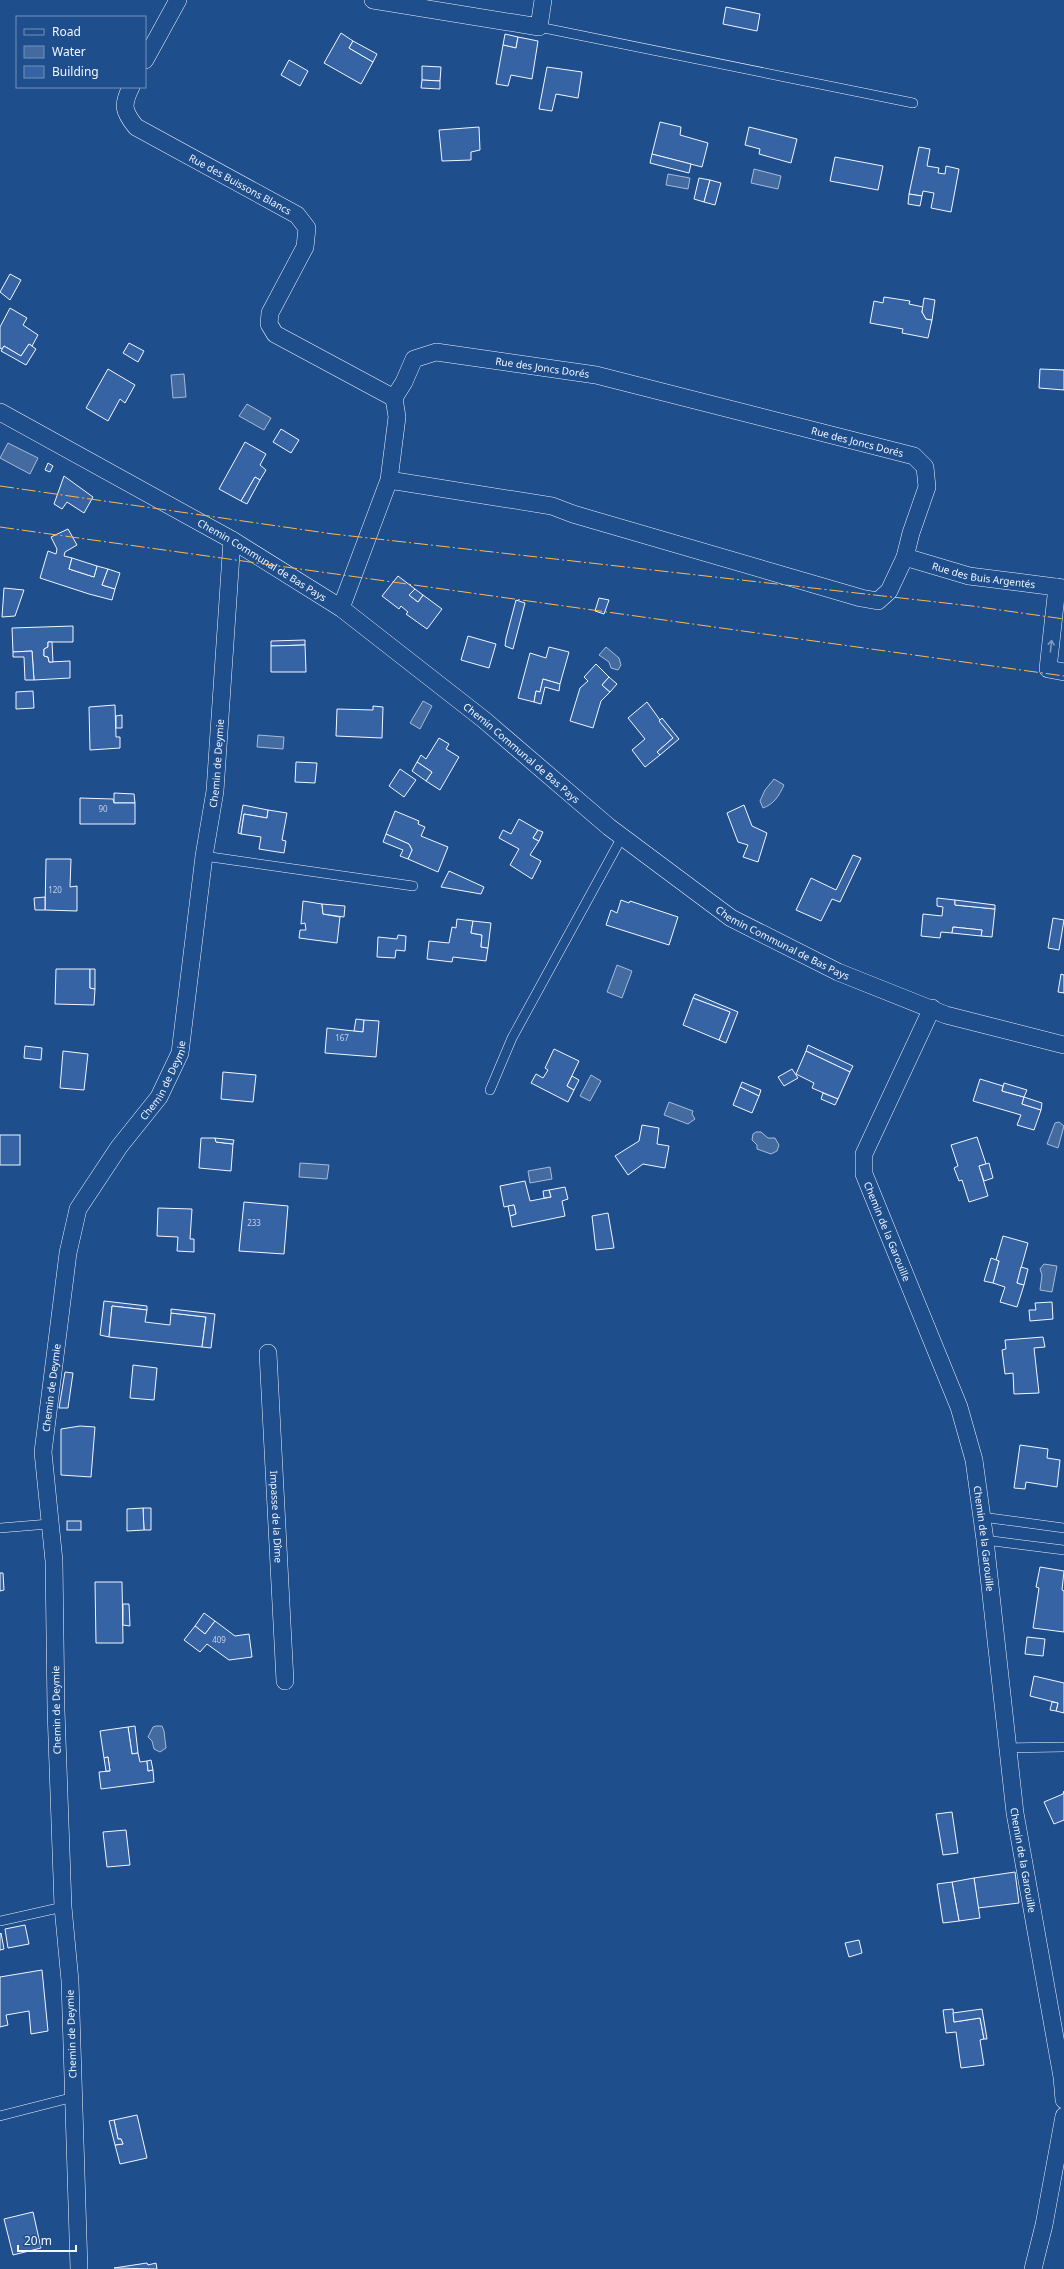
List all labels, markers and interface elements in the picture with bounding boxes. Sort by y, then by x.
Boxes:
legend [16,16,146,88]
text: Road [52,23,81,40]
text: Water [52,43,86,60]
text: Building [52,63,99,80]
street label: Rue des Buissons Blancs [187,150,294,218]
street label: Rue des Joncs Dorés [494,354,591,381]
street label: Rue des Joncs Dorés [810,423,905,460]
street label: Chemin Communal de Bas Pays [195,515,330,604]
street label: Rue des Buis Argentés [930,558,1036,591]
one-way arrow [1047,640,1055,653]
street label: Chemin Communal de Bas Pays [461,699,583,806]
street label: Chemin de Deymie [205,718,227,809]
house number: 90 [98,803,108,814]
house number: 120 [48,884,62,895]
street label: Chemin Communal de Bas Pays [713,902,852,983]
house number: 167 [335,1032,349,1043]
street label: Chemin de Deymie [136,1039,188,1123]
street label: Chemin de la Garouille [861,1179,914,1284]
house number: 233 [247,1217,261,1228]
street label: Chemin de Deymie [39,1342,64,1433]
street label: Impasse de la Dîme [267,1470,286,1564]
street label: Chemin de la Garouille [971,1485,998,1593]
house number: 409 [212,1634,226,1645]
street label: Chemin de Deymie [48,1665,64,1754]
street label: Chemin de la Garouille [1007,1807,1040,1914]
street label: Chemin de Deymie [62,1989,80,2079]
scale bar [18,2227,76,2253]
text: 20 m [24,2232,52,2249]

